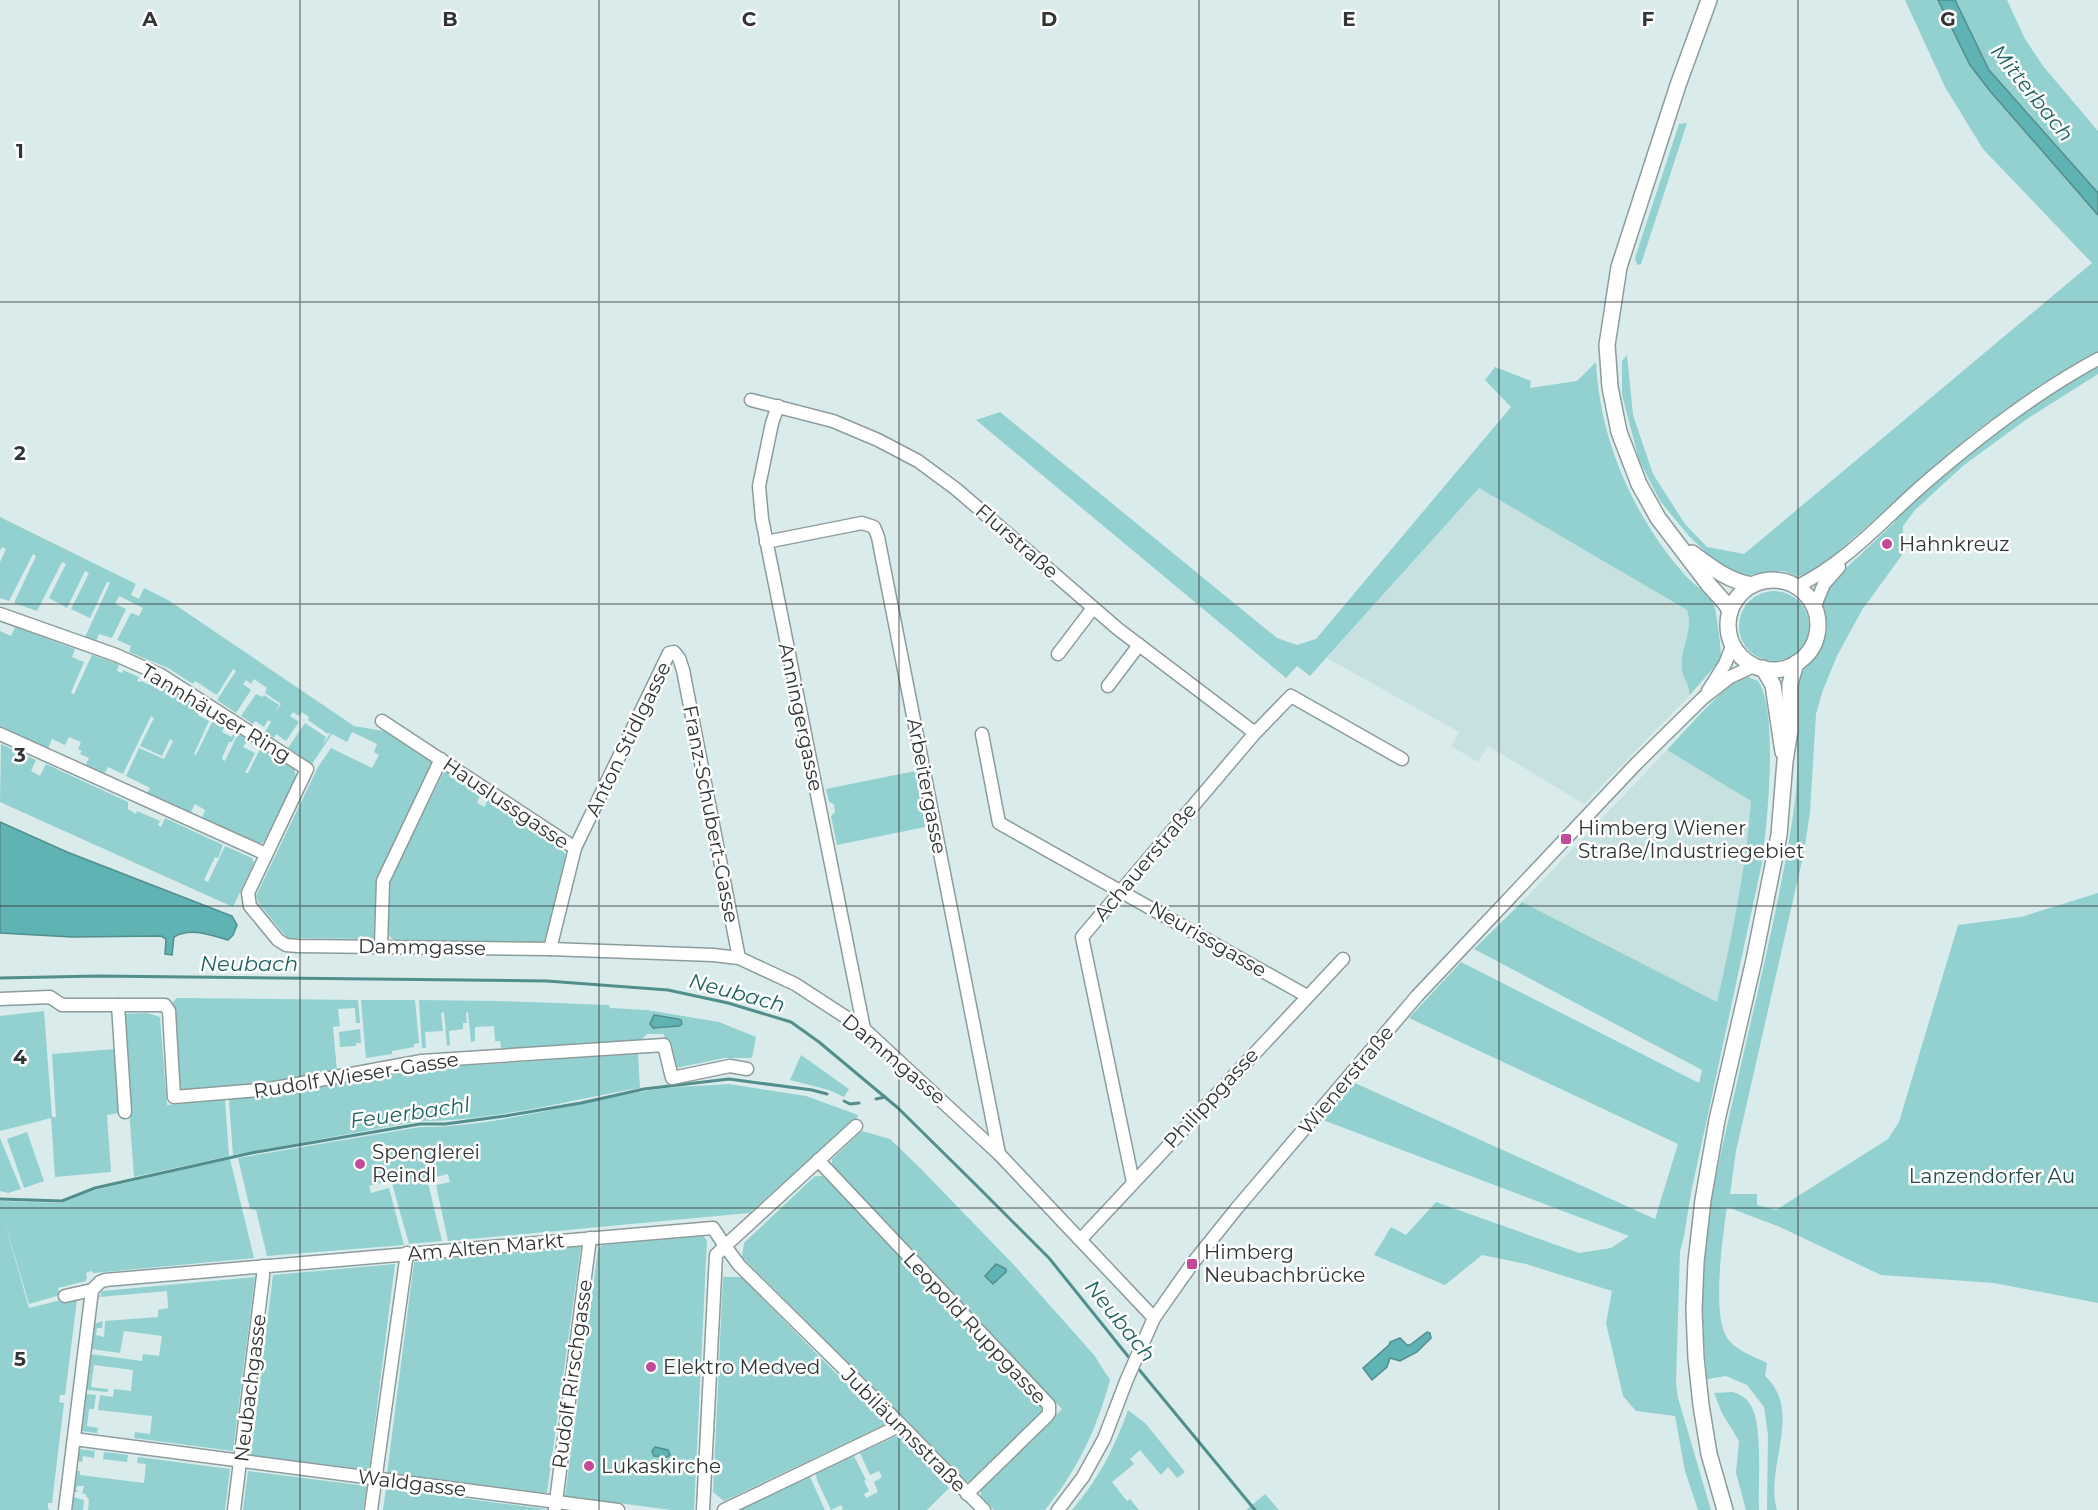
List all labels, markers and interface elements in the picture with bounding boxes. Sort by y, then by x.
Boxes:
text: A [141,7,158,31]
text: B [442,7,458,31]
text: C [742,7,757,31]
text: D [1041,7,1057,31]
text: E [1342,7,1356,31]
text: F [1642,7,1655,31]
text: G [1940,7,1956,31]
water label: Mitterbach [1986,39,2079,146]
text: 1 [16,139,24,163]
text: 2 [14,441,26,465]
street label: Flurstraße [971,499,1063,583]
place label: Hahnkreuz [1899,532,2009,556]
marker: Hahnkreuz [1880,537,1894,551]
street label: Anningergasse [774,641,828,793]
street label: Anton Stidlgasse [580,658,676,820]
street label: Tannhäuser Ring [137,659,295,767]
street label: Franz-Schubert-Gasse [678,703,744,925]
street label: Arbeitergasse [902,716,952,856]
text: 3 [13,743,26,767]
street label: Hauslussgasse [438,752,574,854]
street label: Achauerstraße [1089,798,1201,926]
place label: Himberg Wiener Straße/Industriegebiet [1578,816,1804,863]
marker: Himberg Wiener Straße/Industriegebiet [1559,832,1573,846]
street label: Neurissgasse [1145,896,1271,982]
street label: Dammgasse [358,934,486,960]
water label: Neubach [200,951,298,976]
water label: Neubach [686,968,788,1017]
street label: Dammgasse [837,1009,951,1109]
street label: Wienerstraße [1293,1020,1399,1140]
street label: Philippgasse [1158,1043,1264,1153]
text: 4 [13,1045,27,1069]
street label: Rudolf Wieser-Gasse [252,1047,460,1103]
water label: Feuerbachl [348,1092,472,1133]
place label: Spenglerei Reindl [372,1140,480,1187]
marker: Spenglerei Reindl [353,1157,367,1171]
park label: Lanzendorfer Au [1909,1164,2075,1188]
street label: Am Alten Markt [406,1228,566,1266]
place label: Himberg Neubachbrücke [1204,1240,1365,1287]
street label: Leopold Ruppgasse [898,1247,1052,1409]
marker: Himberg Neubachbrücke [1185,1257,1199,1271]
water label: Neubach [1080,1275,1161,1367]
street label: Rudolf Rirschgasse [547,1278,597,1470]
street label: Neubachgasse [229,1313,271,1463]
text: 5 [14,1347,26,1371]
place label: Elektro Medved [663,1355,820,1379]
marker: Elektro Medved [644,1360,658,1374]
street label: Jubiläumsstraße [836,1362,971,1497]
place label: Lukaskirche [601,1454,721,1478]
marker: Lukaskirche [582,1459,596,1473]
street label: Waldgasse [356,1464,468,1502]

